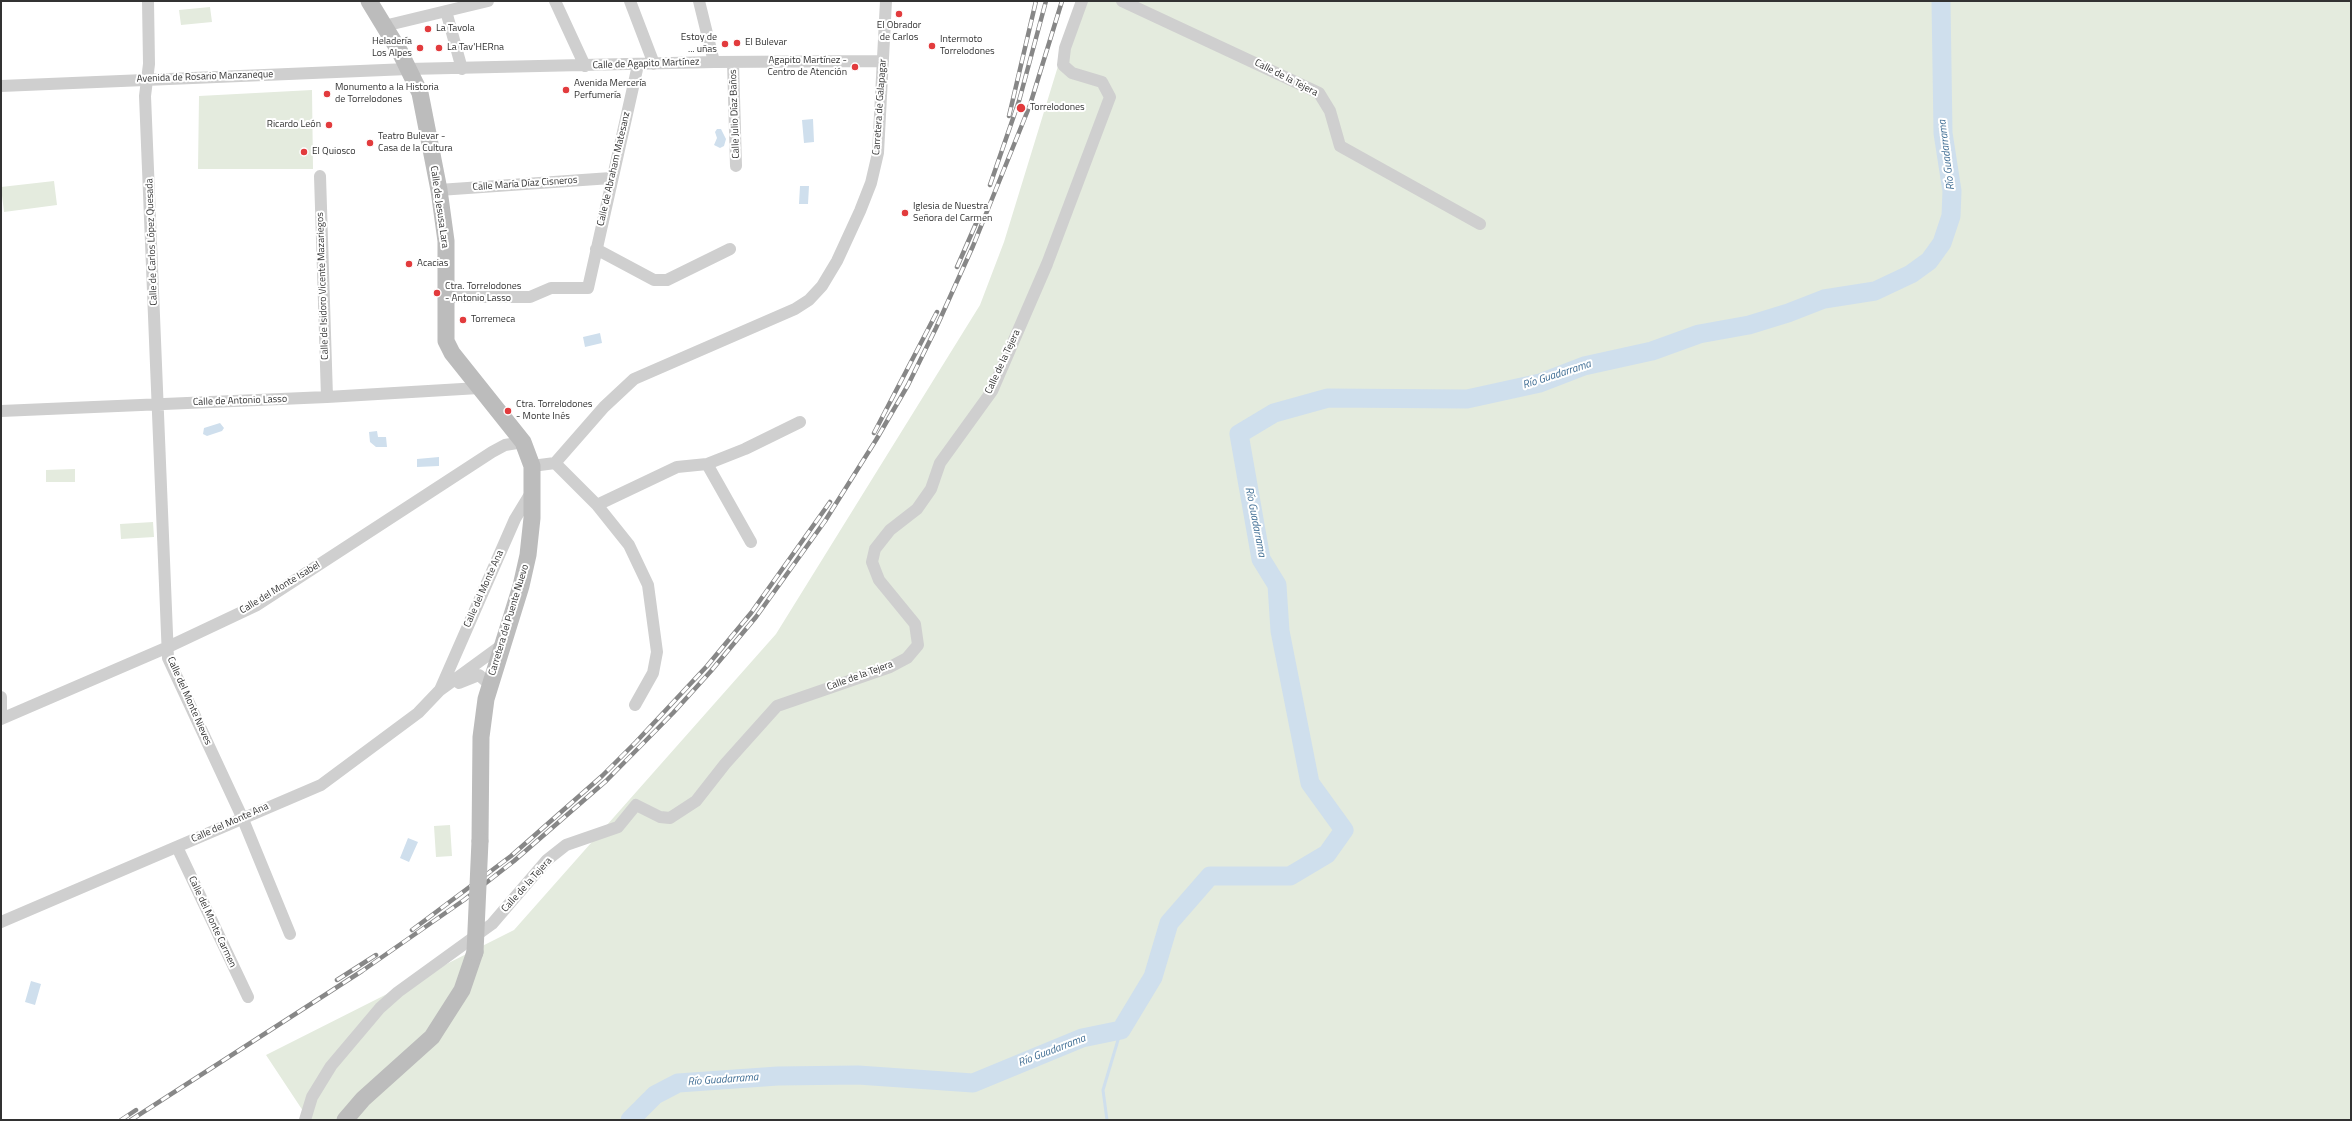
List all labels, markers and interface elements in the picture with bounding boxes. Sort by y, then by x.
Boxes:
marker: El Obrador de Carlos [894,9,904,19]
place label: El Obrador de Carlos [877,20,921,44]
place label: La Tavola [436,23,475,35]
marker: La Tavola [423,24,433,34]
place label: Estoy de ... uñas [681,32,717,56]
place label: Intermoto Torrelodones [940,34,995,58]
place label: Heladería Los Alpes [372,36,412,60]
place label: El Bulevar [745,37,787,49]
marker: El Bulevar [732,38,742,48]
marker: Estoy de ... uñas [720,39,730,49]
marker: Intermoto Torrelodones [927,41,937,51]
place label: La Tav'HERna [447,42,504,54]
marker: Heladería Los Alpes [415,43,425,53]
marker: La Tav'HERna [434,43,444,53]
place label: Agapito Martínez - Centro de Atención [767,55,847,78]
street label: Calle de Agapito Martínez [592,56,700,72]
street label: Calle de la Tejera [1252,57,1320,99]
street label: Carretera de Galapagar [871,58,889,156]
marker: Agapito Martínez - Centro de Atención [850,62,860,72]
street label: Avenida de Rosario Manzaneque [136,69,274,85]
street label: Calle Julio Díaz Baños [727,69,743,159]
place label: Avenida Mercería Perfumería [574,78,646,102]
place label: Monumento a la Historia de Torrelodones [335,82,439,106]
marker: Avenida Mercería Perfumería [561,85,571,95]
marker: Monumento a la Historia de Torrelodones [322,89,332,99]
marker: Torrelodones [1015,102,1027,114]
place label: Torrelodones [1030,102,1085,114]
street label: Calle de Abraham Matesanz [595,111,633,227]
place label: Ricardo León [267,119,321,131]
water label: Río Guadarrama [1936,119,1958,191]
marker: Ricardo León [324,120,334,130]
place label: Teatro Bulevar - Casa de la Cultura [378,131,453,154]
marker: Teatro Bulevar - Casa de la Cultura [365,138,375,148]
place label: El Quiosco [312,146,356,158]
marker: El Quiosco [299,147,309,157]
street label: Calle de Jesusa Lara [427,165,451,249]
street label: Calle María Díaz Cisneros [472,174,578,194]
street label: Calle de Carlos López Quesada [144,178,160,306]
place label: Iglesia de Nuestra Señora del Carmen [913,201,992,224]
marker: Iglesia de Nuestra Señora del Carmen [900,208,910,218]
street label: Calle de Isidoro Vicente Mazariegos [314,212,332,360]
place label: Acacias [417,258,448,270]
marker: Acacias [404,259,414,269]
place label: Ctra. Torrelodones - Antonio Lasso [445,281,521,304]
marker: Ctra. Torrelodones - Antonio Lasso [432,288,442,298]
place label: Torremeca [471,314,515,326]
marker: Torremeca [458,315,468,325]
street label: Calle de la Tejera [983,328,1023,396]
water label: Río Guadarrama [1521,358,1593,392]
street label: Calle de Antonio Lasso [193,393,287,409]
place label: Ctra. Torrelodones - Monte Inés [516,399,592,422]
marker: Ctra. Torrelodones - Monte Inés [503,406,513,416]
water label: Río Guadarrama [1242,486,1268,558]
street label: Calle del Monte Ana [462,549,506,629]
street label: Calle del Monte Isabel [238,559,322,617]
street label: Carretera del Puente Nuevo [486,563,532,677]
street label: Calle del Monte Nieves [164,655,214,747]
street label: Calle de la Tejera [825,658,895,694]
street label: Calle del Monte Ana [190,801,270,845]
street label: Calle de la Tejera [499,855,555,915]
street label: Calle del Monte Carmen [186,874,238,970]
water label: Río Guadarrama [1017,1032,1087,1070]
water label: Río Guadarrama [687,1071,759,1089]

